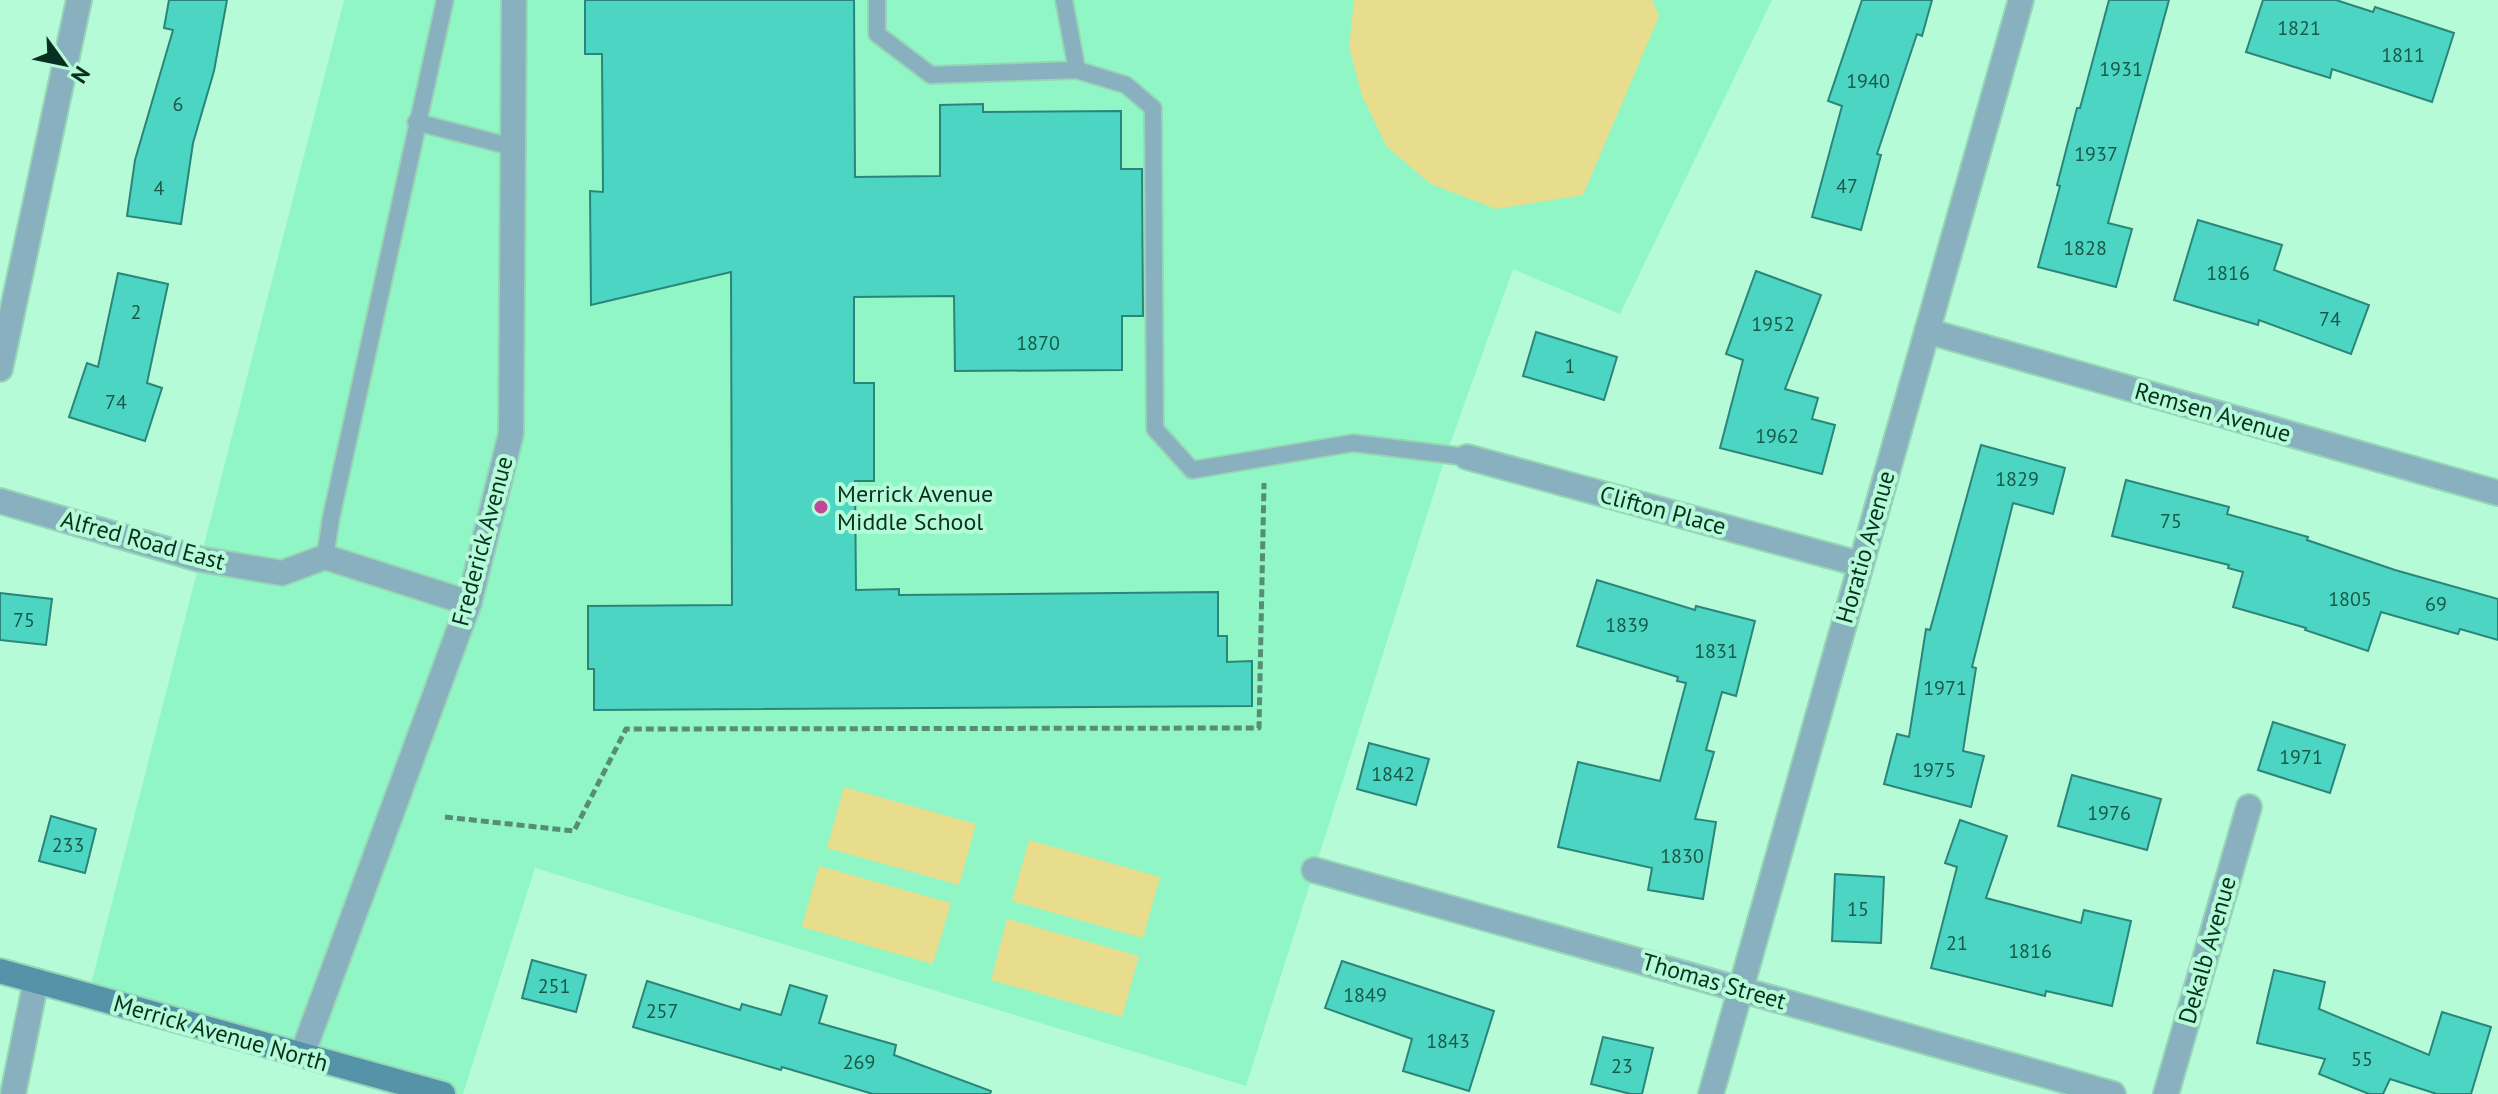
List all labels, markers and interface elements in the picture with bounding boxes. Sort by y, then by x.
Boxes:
house number: 1821 [2277,15,2321,41]
north arrow [24,24,104,104]
house number: 1811 [2381,42,2425,68]
house number: 1931 [2099,56,2143,82]
text: N [65,61,96,89]
house number: 1940 [1846,68,1890,94]
house number: 6 [173,91,183,117]
house number: 1937 [2074,141,2118,167]
house number: 47 [1836,173,1858,199]
house number: 4 [154,175,165,201]
house number: 1828 [2063,235,2107,261]
house number: 1816 [2206,260,2250,286]
house number: 2 [131,299,141,325]
house number: 74 [2319,306,2341,332]
house number: 1952 [1751,311,1795,337]
house number: 1870 [1016,330,1060,356]
house number: 1 [1565,353,1575,379]
street label: Remsen Avenue [2131,375,2295,449]
house number: 74 [105,389,127,415]
house number: 1962 [1755,423,1799,449]
street label: Frederick Avenue [444,453,520,629]
house number: 1829 [1995,466,2039,492]
street label: Horatio Avenue [1828,467,1902,627]
place label: Merrick Avenue Middle School [837,478,993,537]
street label: Clifton Place [1596,478,1730,542]
marker: Merrick Avenue Middle School [812,498,830,516]
street label: Alfred Road East [58,503,228,577]
house number: 75 [2160,508,2182,534]
house number: 1805 [2328,586,2372,612]
house number: 69 [2425,591,2447,617]
house number: 75 [13,607,35,633]
house number: 1839 [1605,612,1649,638]
house number: 1831 [1694,638,1738,664]
house number: 1971 [1923,675,1967,701]
house number: 1971 [2279,744,2323,770]
house number: 1975 [1912,757,1956,783]
house number: 1842 [1371,761,1415,787]
house number: 1976 [2087,800,2131,826]
house number: 233 [52,832,84,858]
house number: 1830 [1660,843,1704,869]
street label: Dekalb Avenue [2171,873,2243,1027]
house number: 15 [1847,896,1869,922]
house number: 21 [1946,930,1968,956]
house number: 1816 [2008,938,2052,964]
street label: Thomas Street [1638,946,1790,1016]
house number: 251 [538,973,570,999]
house number: 1849 [1343,982,1387,1008]
street label: Merrick Avenue North [110,988,332,1078]
house number: 257 [646,998,678,1024]
house number: 1843 [1426,1028,1470,1054]
house number: 55 [2351,1046,2373,1072]
house number: 269 [843,1049,875,1075]
house number: 23 [1611,1053,1633,1079]

